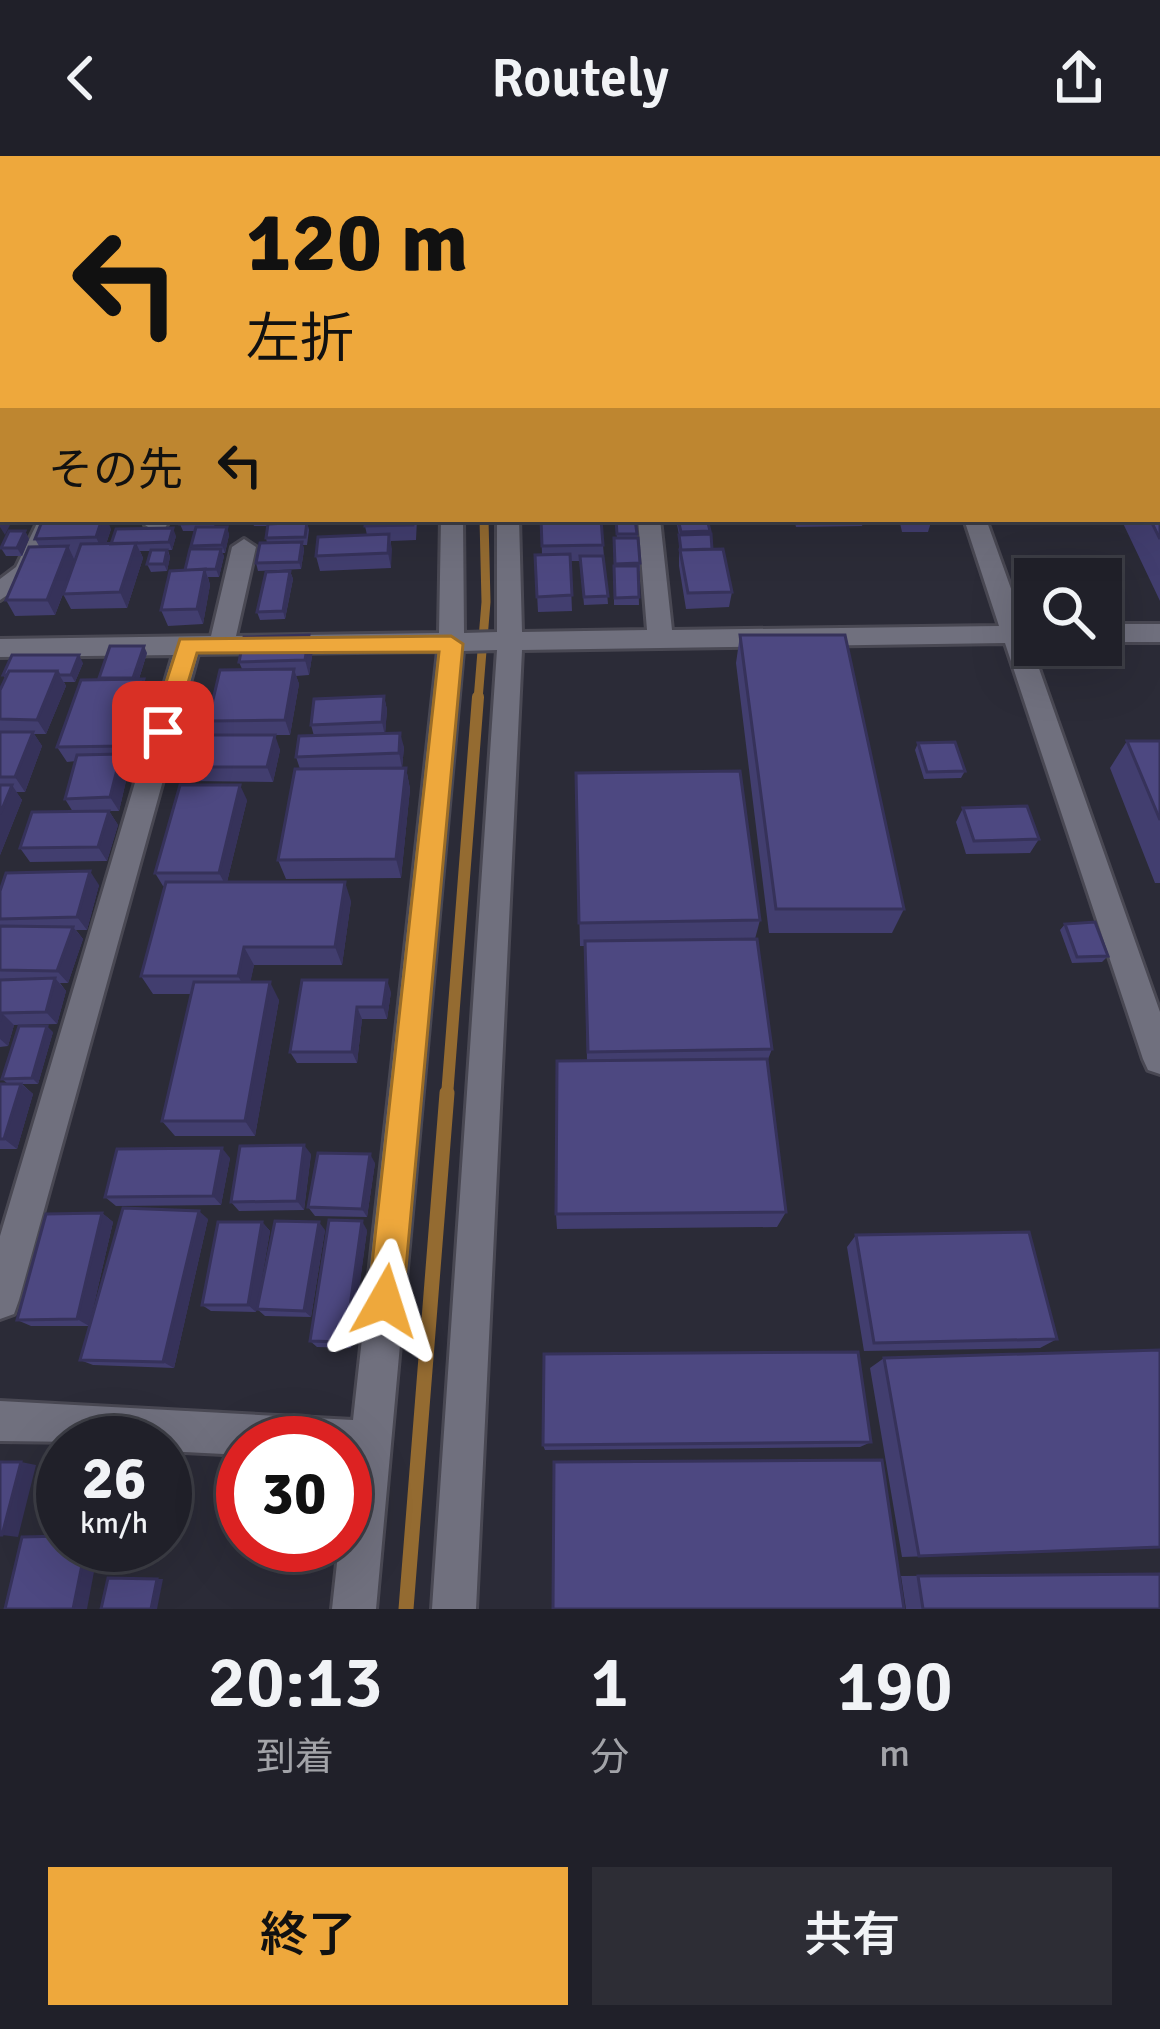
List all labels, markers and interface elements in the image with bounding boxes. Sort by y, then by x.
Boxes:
icon: back [48,45,114,111]
text: Routely [491,45,669,112]
icon: share [1046,45,1112,111]
text: 120 m [246,191,468,295]
icon: left [48,204,204,360]
text: 左折 [246,306,354,373]
icon: left [207,432,273,498]
text: その先 [48,443,183,498]
map controls [1014,558,1122,666]
button: search [1014,558,1122,666]
pin [112,681,214,783]
icon: arrive [130,699,196,765]
position arrow [322,1238,448,1364]
speed limit sign: 30 [216,1416,372,1572]
text: 26 [82,1442,146,1516]
text: km/h [80,1505,148,1542]
text: 20:13 [207,1638,383,1727]
text: 1 [590,1638,629,1727]
text: 190 [836,1642,953,1731]
text: m [879,1729,910,1777]
text: 到着 [256,1733,334,1781]
text: 分 [590,1733,629,1781]
button: 終了 [48,1867,568,2005]
button: 共有 [592,1867,1112,2005]

